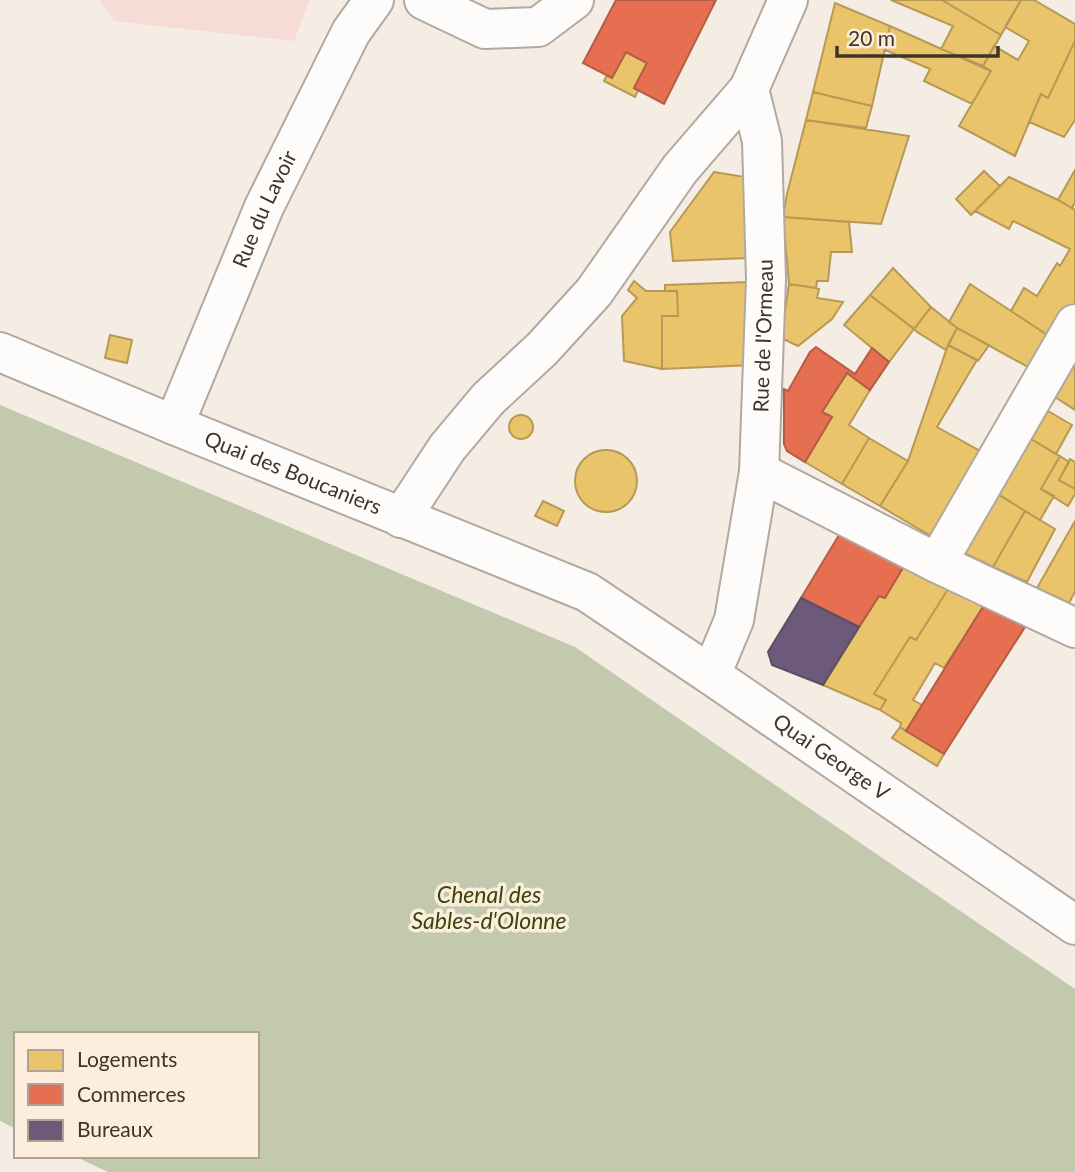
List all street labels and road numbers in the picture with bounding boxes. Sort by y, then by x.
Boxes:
street label: Rue du Lavoir [226,146,301,271]
street label: Rue de l'Ormeau [747,259,777,413]
street label: Quai des Boucaniers [201,425,386,519]
street label: Quai George V [769,708,895,805]

